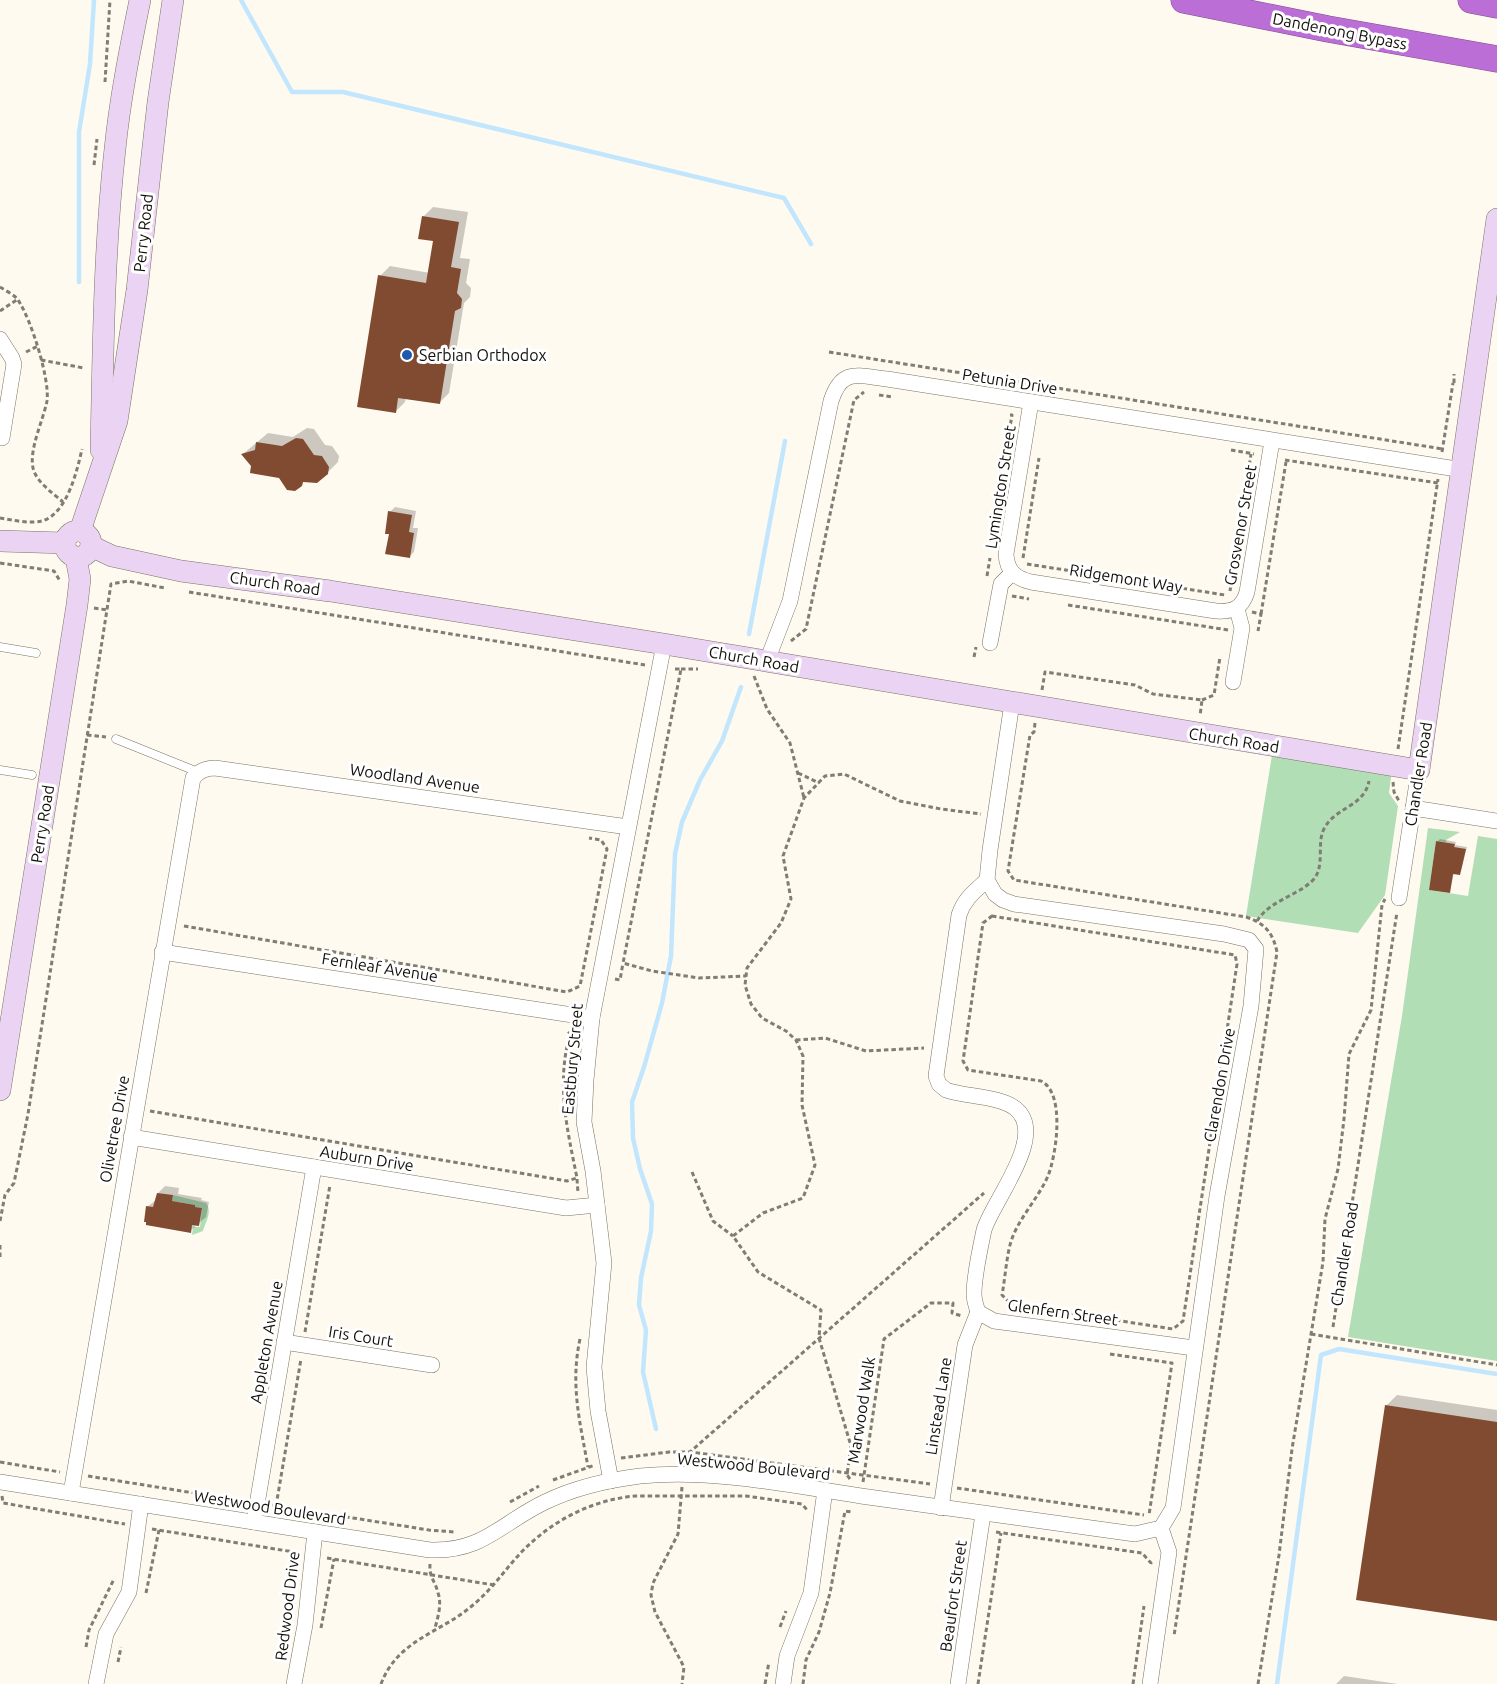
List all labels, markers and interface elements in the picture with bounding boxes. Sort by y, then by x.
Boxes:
street label: Dandenong Bypass [1271,9,1409,53]
street label: Perry Road [130,193,156,273]
place label: Serbian Orthodox [419,346,546,364]
marker: Serbian Orthodox [400,348,414,362]
street label: Petunia Drive [961,365,1059,397]
street label: Lymington Street [981,423,1019,550]
street label: Grosvenor Street [1221,462,1260,587]
street label: Ridgemont Way [1068,560,1184,596]
street label: Church Road [229,568,321,598]
street label: Church Road [708,642,800,676]
street label: Chandler Road [1401,721,1435,827]
street label: Church Road [1188,724,1280,756]
street label: Woodland Avenue [349,760,481,796]
street label: Perry Road [27,784,57,864]
street label: Fernleaf Avenue [321,949,439,985]
street label: Eastbury Street [558,1002,586,1115]
street label: Clarendon Drive [1200,1027,1238,1143]
street label: Olivetree Drive [96,1074,132,1184]
street label: Auburn Drive [319,1142,415,1174]
street label: Chandler Road [1327,1201,1361,1307]
street label: Appleton Avenue [246,1279,286,1405]
street label: Glenfern Street [1007,1295,1120,1329]
street label: Iris Court [327,1322,395,1350]
street label: Marwood Walk [844,1355,878,1465]
street label: Linstead Lane [921,1356,955,1456]
street label: Westwood Boulevard [677,1449,831,1483]
street label: Westwood Boulevard [193,1486,347,1528]
street label: Beaufort Street [936,1538,970,1653]
street label: Redwood Drive [271,1550,303,1662]

